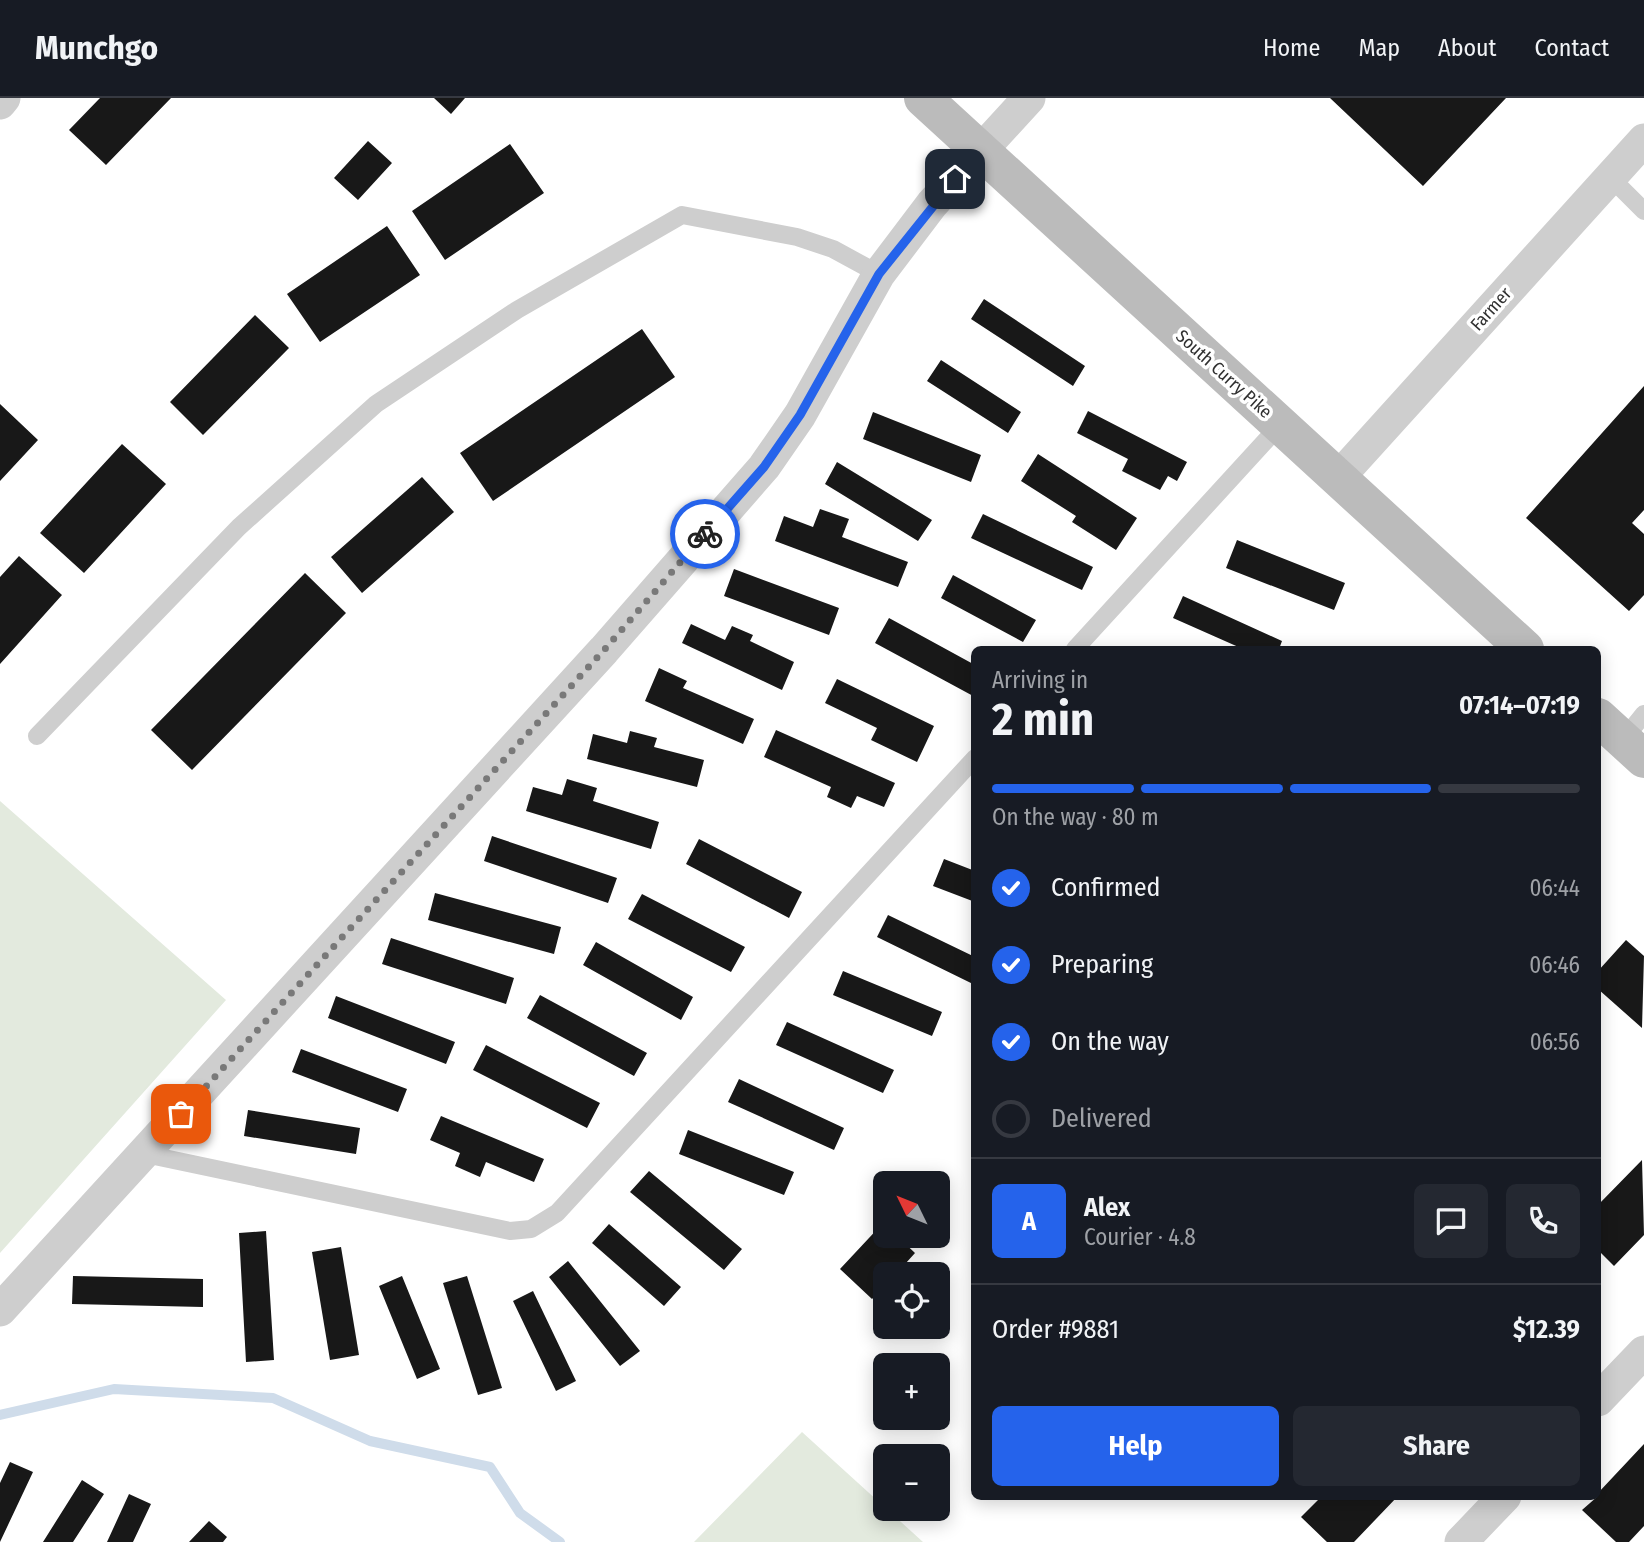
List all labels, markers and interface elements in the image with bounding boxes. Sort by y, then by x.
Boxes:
text: Munchgo [35,28,158,68]
text: Home [1263,34,1320,62]
text: Map [1358,34,1400,62]
text: About [1438,34,1496,62]
text: Contact [1534,34,1609,62]
pin [925,149,985,209]
icon: home [936,160,974,198]
street label: Farmer [1466,282,1517,335]
street label: South Curry Pike [1171,325,1277,423]
courier [670,499,740,569]
icon: bike [686,515,724,553]
text: Arriving in [992,666,1088,694]
text: 07:14–07:19 [1459,690,1580,721]
text: 2 min [992,692,1094,747]
text: On the way · 80 m [992,803,1159,831]
icon: check [992,869,1030,907]
text: Confirmed [1051,872,1161,903]
text: 06:44 [1530,874,1580,902]
icon: check [992,946,1030,984]
text: Preparing [1051,949,1153,980]
text: 06:46 [1529,951,1580,979]
icon: check [992,1023,1030,1061]
text: On the way [1051,1026,1169,1057]
text: 06:56 [1530,1028,1580,1056]
pin [151,1084,211,1144]
icon: bag [162,1095,200,1133]
text: Delivered [1051,1103,1152,1134]
north arrow [873,1171,950,1248]
map controls [873,1171,950,1521]
button: chat [1414,1184,1488,1258]
button: phone [1506,1184,1580,1258]
text: Alex [1084,1192,1130,1223]
text: A [1022,1206,1036,1237]
text: Courier · 4.8 [1084,1223,1196,1251]
button: locate [873,1262,950,1339]
text: Order #9881 [992,1314,1119,1345]
text: $12.39 [1513,1314,1580,1345]
button: + [873,1353,950,1430]
button: Help [992,1406,1279,1486]
button: Share [1293,1406,1580,1486]
button: − [873,1444,950,1521]

